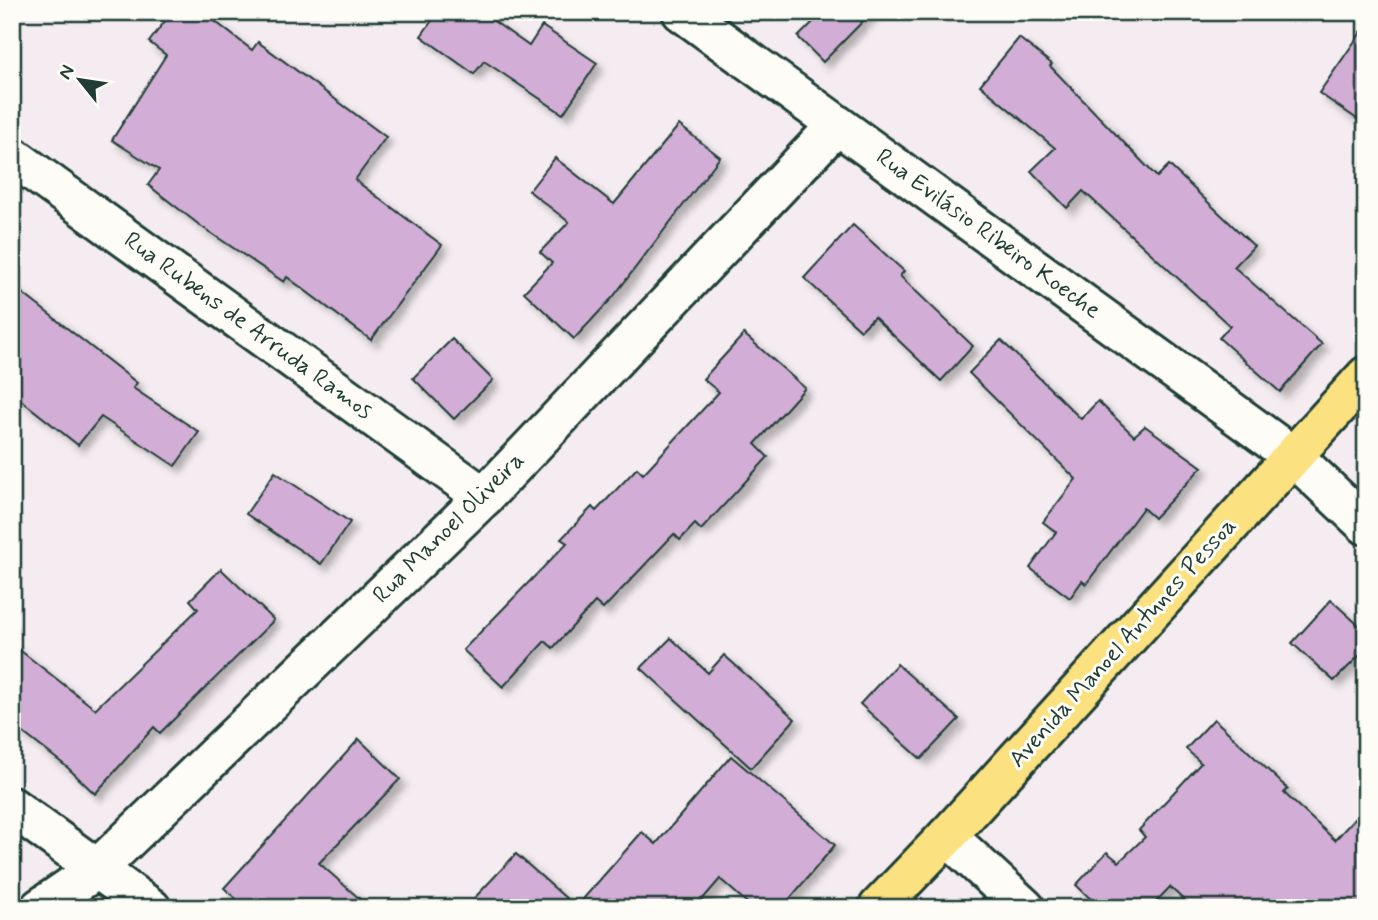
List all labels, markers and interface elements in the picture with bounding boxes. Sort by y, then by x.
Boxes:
north arrow [46,46,116,116]
text: N [53,61,81,84]
street label: Rua Evilásio Ribeiro Koeche [869,142,1107,326]
street label: Rua Rubens de Arruda Ramos [117,225,379,427]
street label: Rua Manoel Oliveira [367,446,531,610]
street label: Avenida Manoel Antunes Pessoa [1002,511,1244,775]

